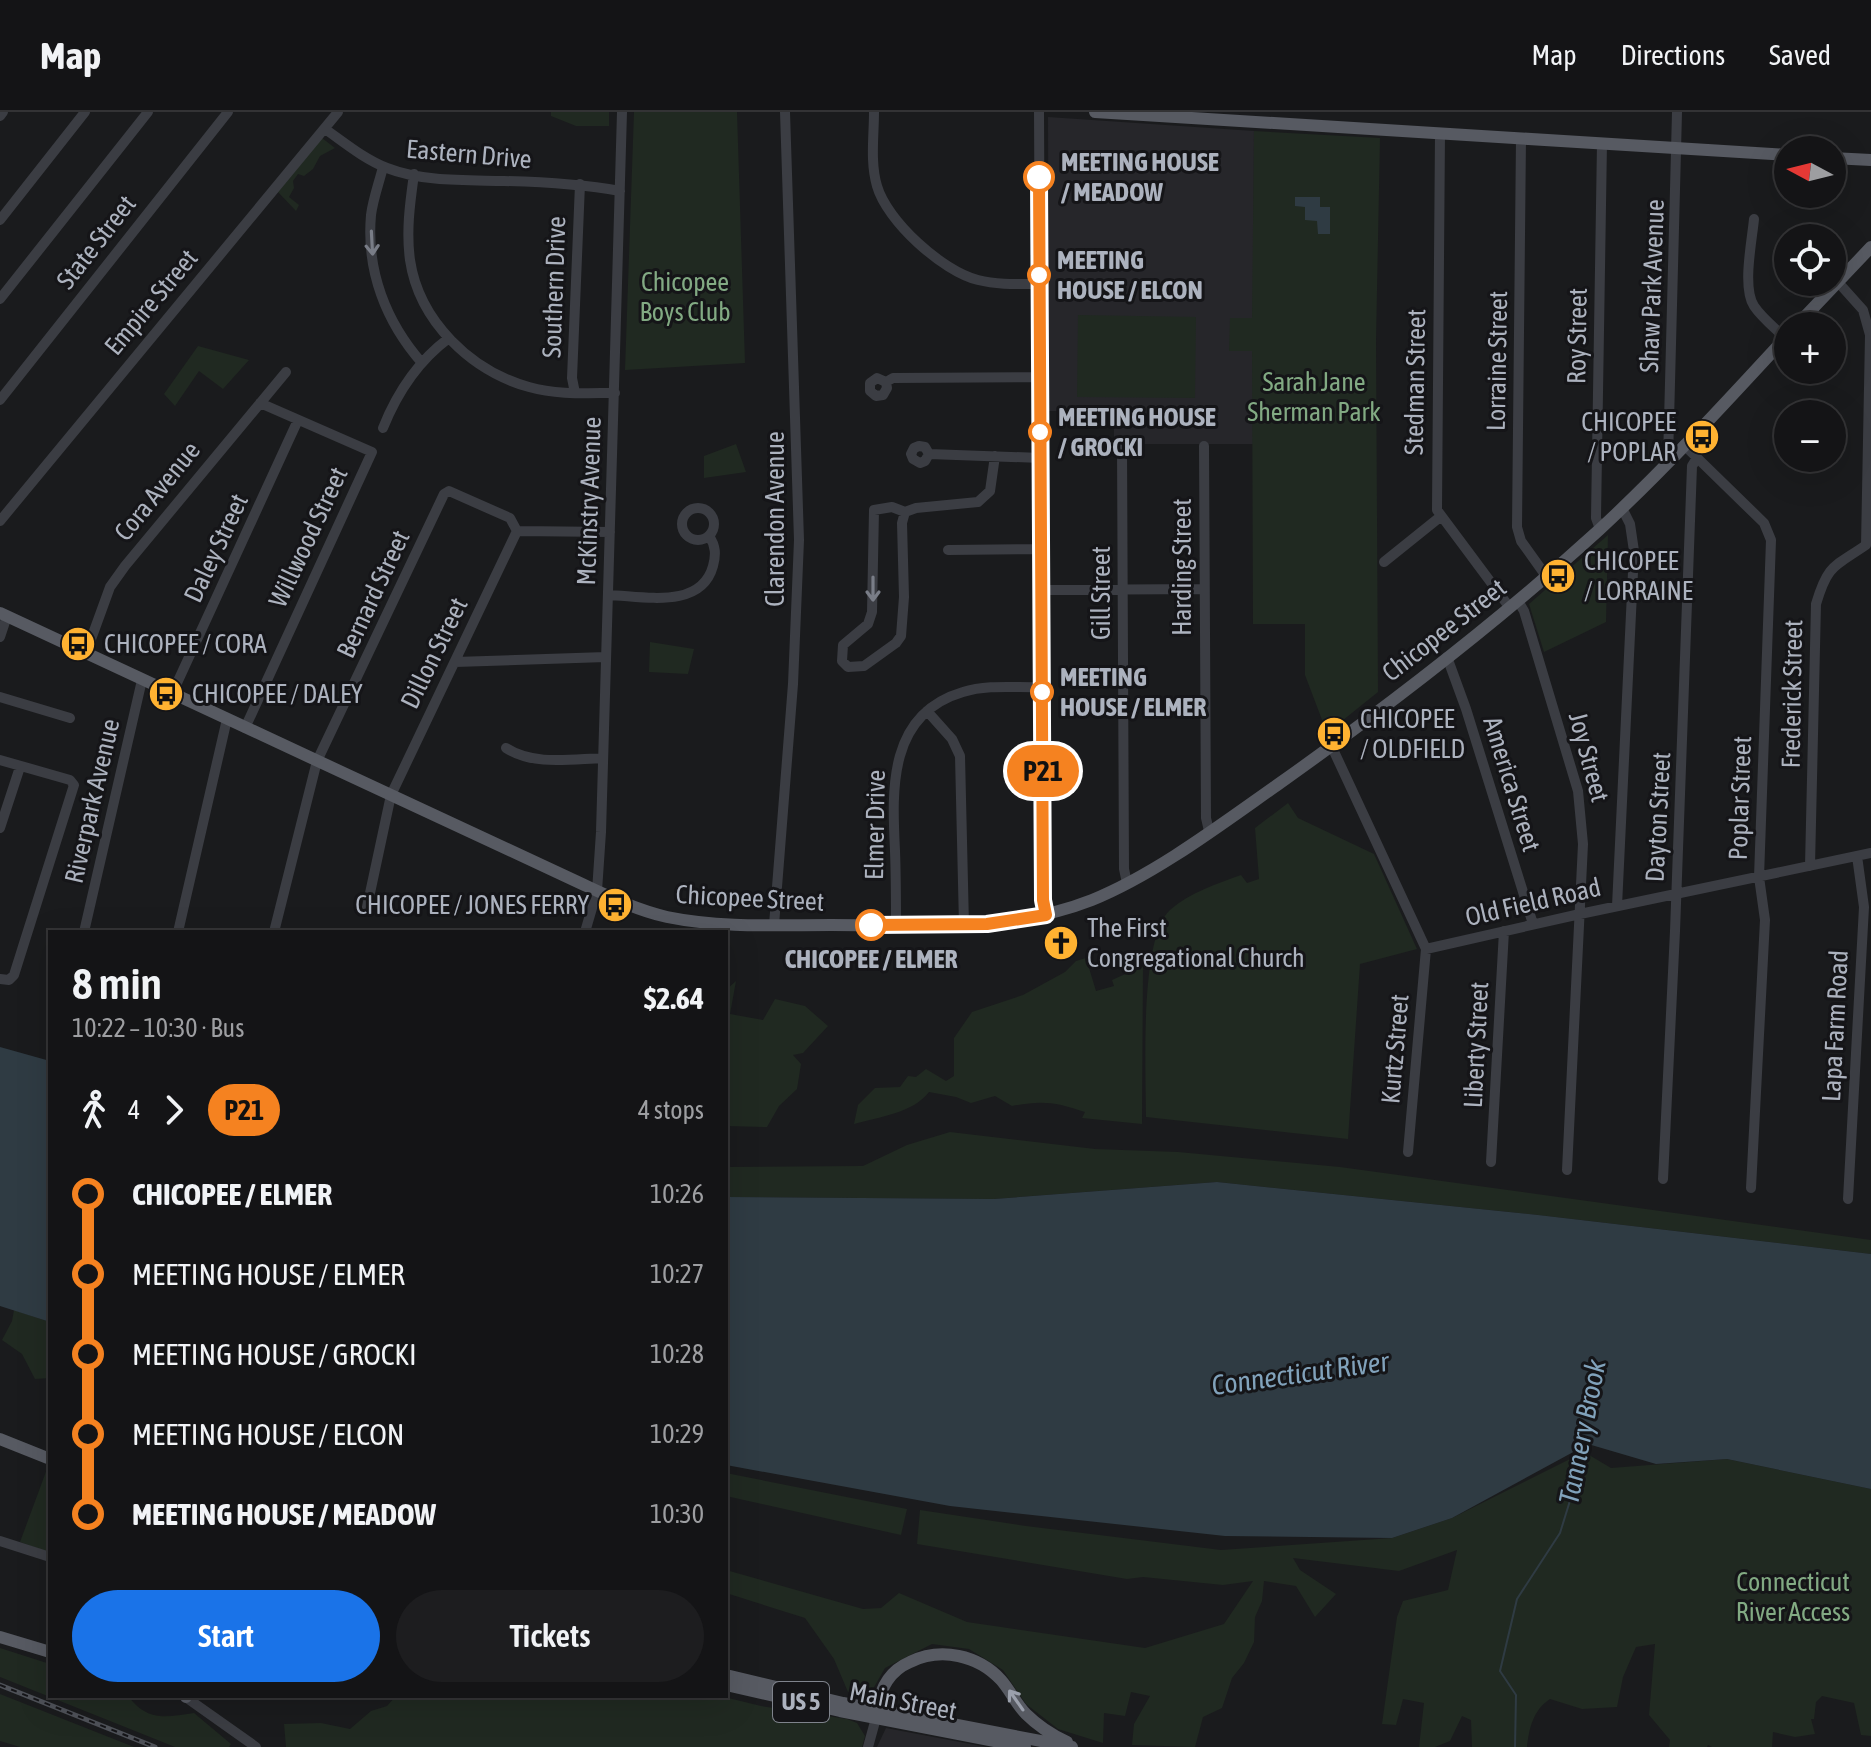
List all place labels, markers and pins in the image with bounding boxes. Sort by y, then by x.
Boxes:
place label: MEETING HOUSE / MEADOW [1061,147,1219,207]
marker: MEETING HOUSE / MEADOW [1024,162,1054,192]
place label: MEETING HOUSE / ELCON [1057,245,1203,305]
marker: MEETING HOUSE / ELCON [1028,264,1050,286]
place label: MEETING HOUSE / GROCKI [1058,402,1216,462]
place label: CHICOPEE / POPLAR [1581,407,1676,467]
bus stop icon: CHICOPEE / POPLAR [1683,418,1721,456]
marker: MEETING HOUSE / GROCKI [1029,421,1051,443]
place label: CHICOPEE / LORRAINE [1584,546,1693,606]
bus stop icon: CHICOPEE / LORRAINE [1539,557,1577,595]
bus stop icon: CHICOPEE / CORA [59,625,97,663]
place label: CHICOPEE / CORA [104,629,267,659]
place label: MEETING HOUSE / ELMER [1060,662,1206,722]
bus stop icon: CHICOPEE / DALEY [147,675,185,713]
place label: CHICOPEE / DALEY [192,679,363,709]
marker: MEETING HOUSE / ELMER [1031,681,1053,703]
place label: CHICOPEE / OLDFIELD [1360,704,1465,764]
bus stop icon: CHICOPEE / OLDFIELD [1315,715,1353,753]
bus stop icon: CHICOPEE / JONES FERRY [596,886,634,924]
place label: CHICOPEE / JONES FERRY [355,890,589,920]
marker: CHICOPEE / ELMER [856,910,886,940]
place label: The First Congregational Church [1087,913,1305,973]
church icon: The First Congregational Church [1042,924,1080,962]
place label: CHICOPEE / ELMER [784,944,958,974]

